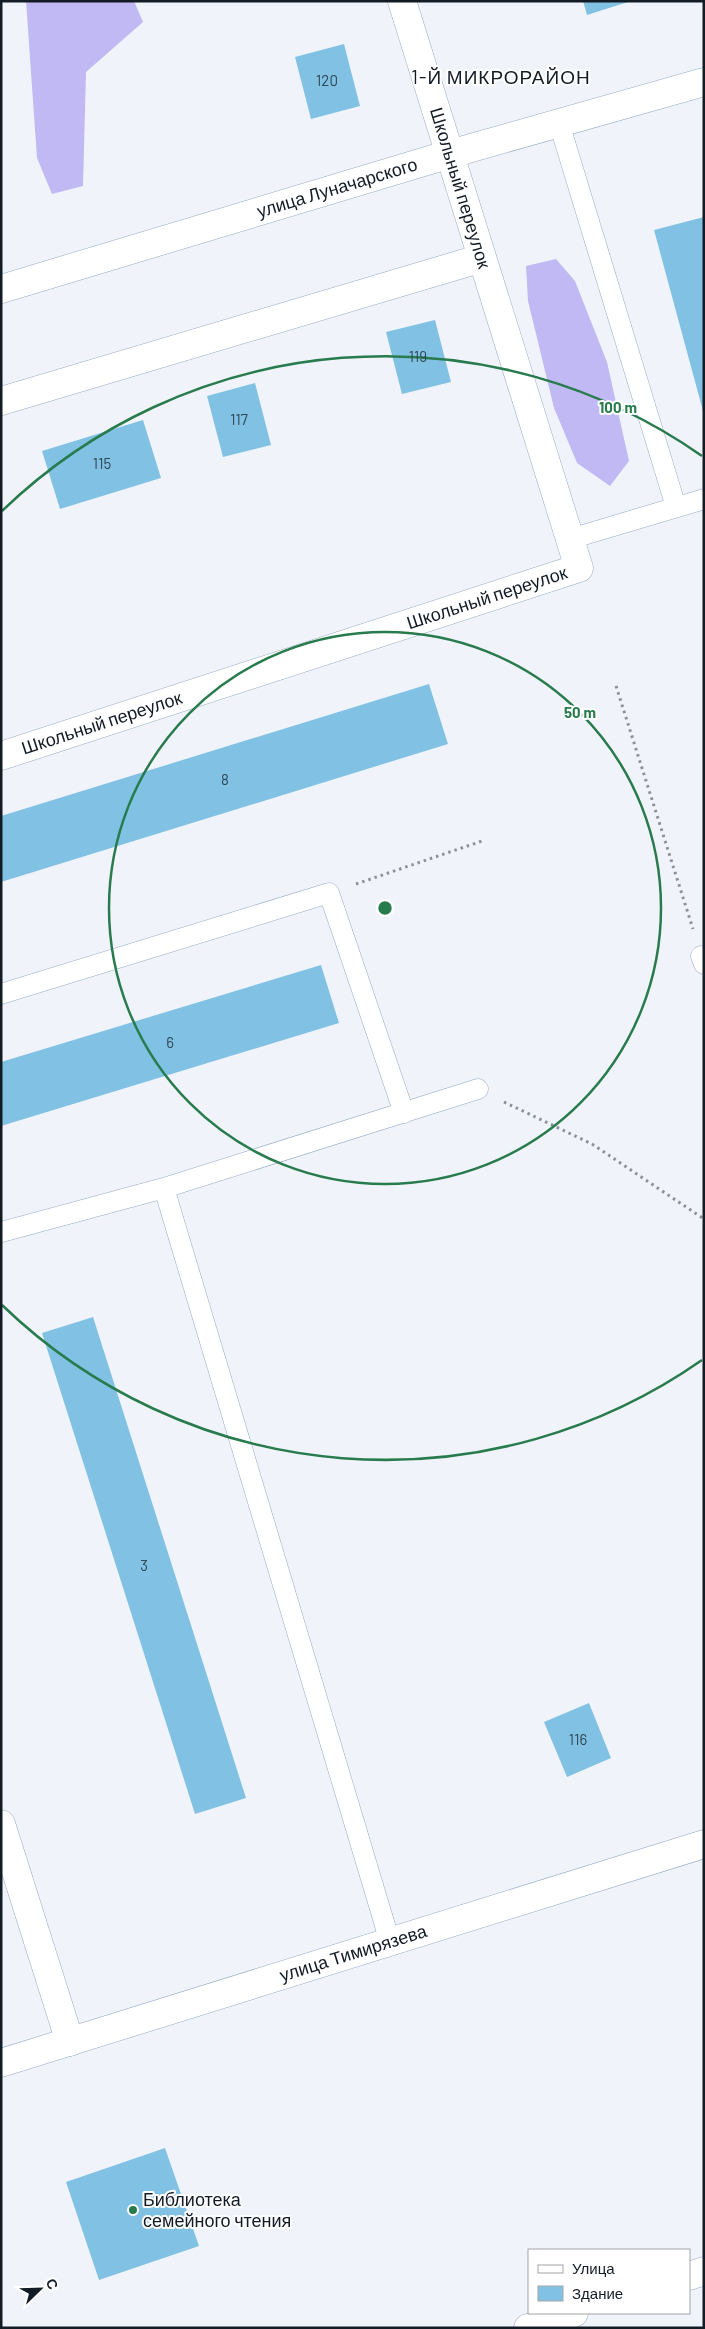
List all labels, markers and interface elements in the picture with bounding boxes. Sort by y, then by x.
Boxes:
district label: 1-Й МИКРОРАЙОН [411,65,591,88]
house number: 120 [316,71,338,89]
street label: Школьный переулок [426,104,496,271]
street label: улица Луначарского [254,152,420,221]
house number: 119 [409,347,427,365]
text: 100 m [599,398,637,416]
house number: 117 [230,410,248,428]
house number: 115 [93,454,111,472]
street label: Школьный переулок [404,561,570,633]
street label: Школьный переулок [18,686,185,759]
text: 50 m [564,703,596,721]
house number: 8 [221,770,229,788]
centre of rings [376,899,394,917]
house number: 6 [166,1033,174,1051]
house number: 3 [140,1556,148,1574]
house number: 116 [569,1730,587,1748]
street label: улица Тимирязева [277,1919,430,1986]
place label: Библиотека семейного чтения [143,2188,291,2231]
marker: Библиотека семейного чтения [127,2204,139,2216]
legend [528,2249,690,2314]
text: Улица [572,2259,615,2277]
north arrow [15,2264,65,2314]
text: С [43,2276,62,2292]
text: Здание [572,2284,623,2302]

